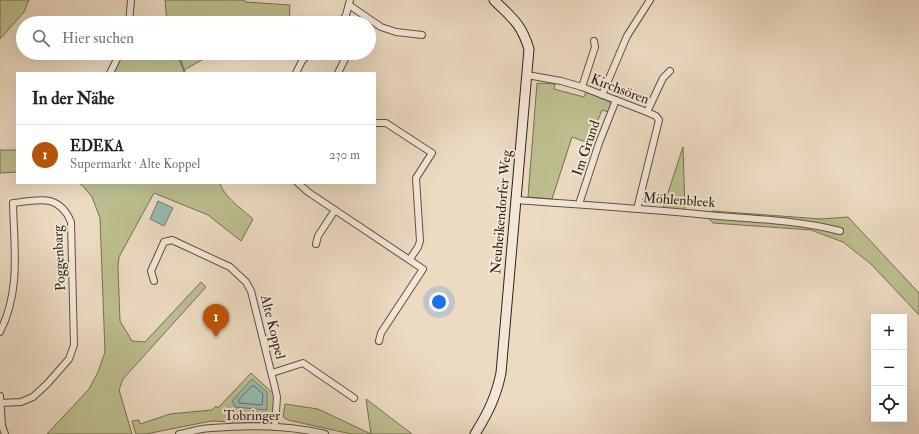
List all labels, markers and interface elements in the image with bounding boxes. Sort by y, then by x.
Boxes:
search box [16,16,376,60]
icon: search [30,27,52,49]
text: Hier suchen [62,29,134,48]
street label: Kirchsören [588,70,652,108]
text: In der Nähe [32,88,114,109]
street label: Im Grund [569,118,603,178]
text: EDEKA [70,137,124,156]
text: 1 [43,147,47,163]
text: 230 m [329,147,360,163]
street label: Neuheikendorfer Weg [487,148,515,275]
text: Supermarkt · Alte Koppel [70,156,200,172]
street label: Möhlenbleek [642,189,716,211]
street label: Poggenbarg [49,223,69,291]
street label: Alte Koppel [256,292,289,362]
your location [429,292,449,312]
pin: 1 [203,304,229,337]
map controls [871,314,907,422]
button: + [871,314,907,350]
button: − [871,350,907,386]
button: locate [871,386,907,422]
street label: Tobringer [224,407,281,424]

